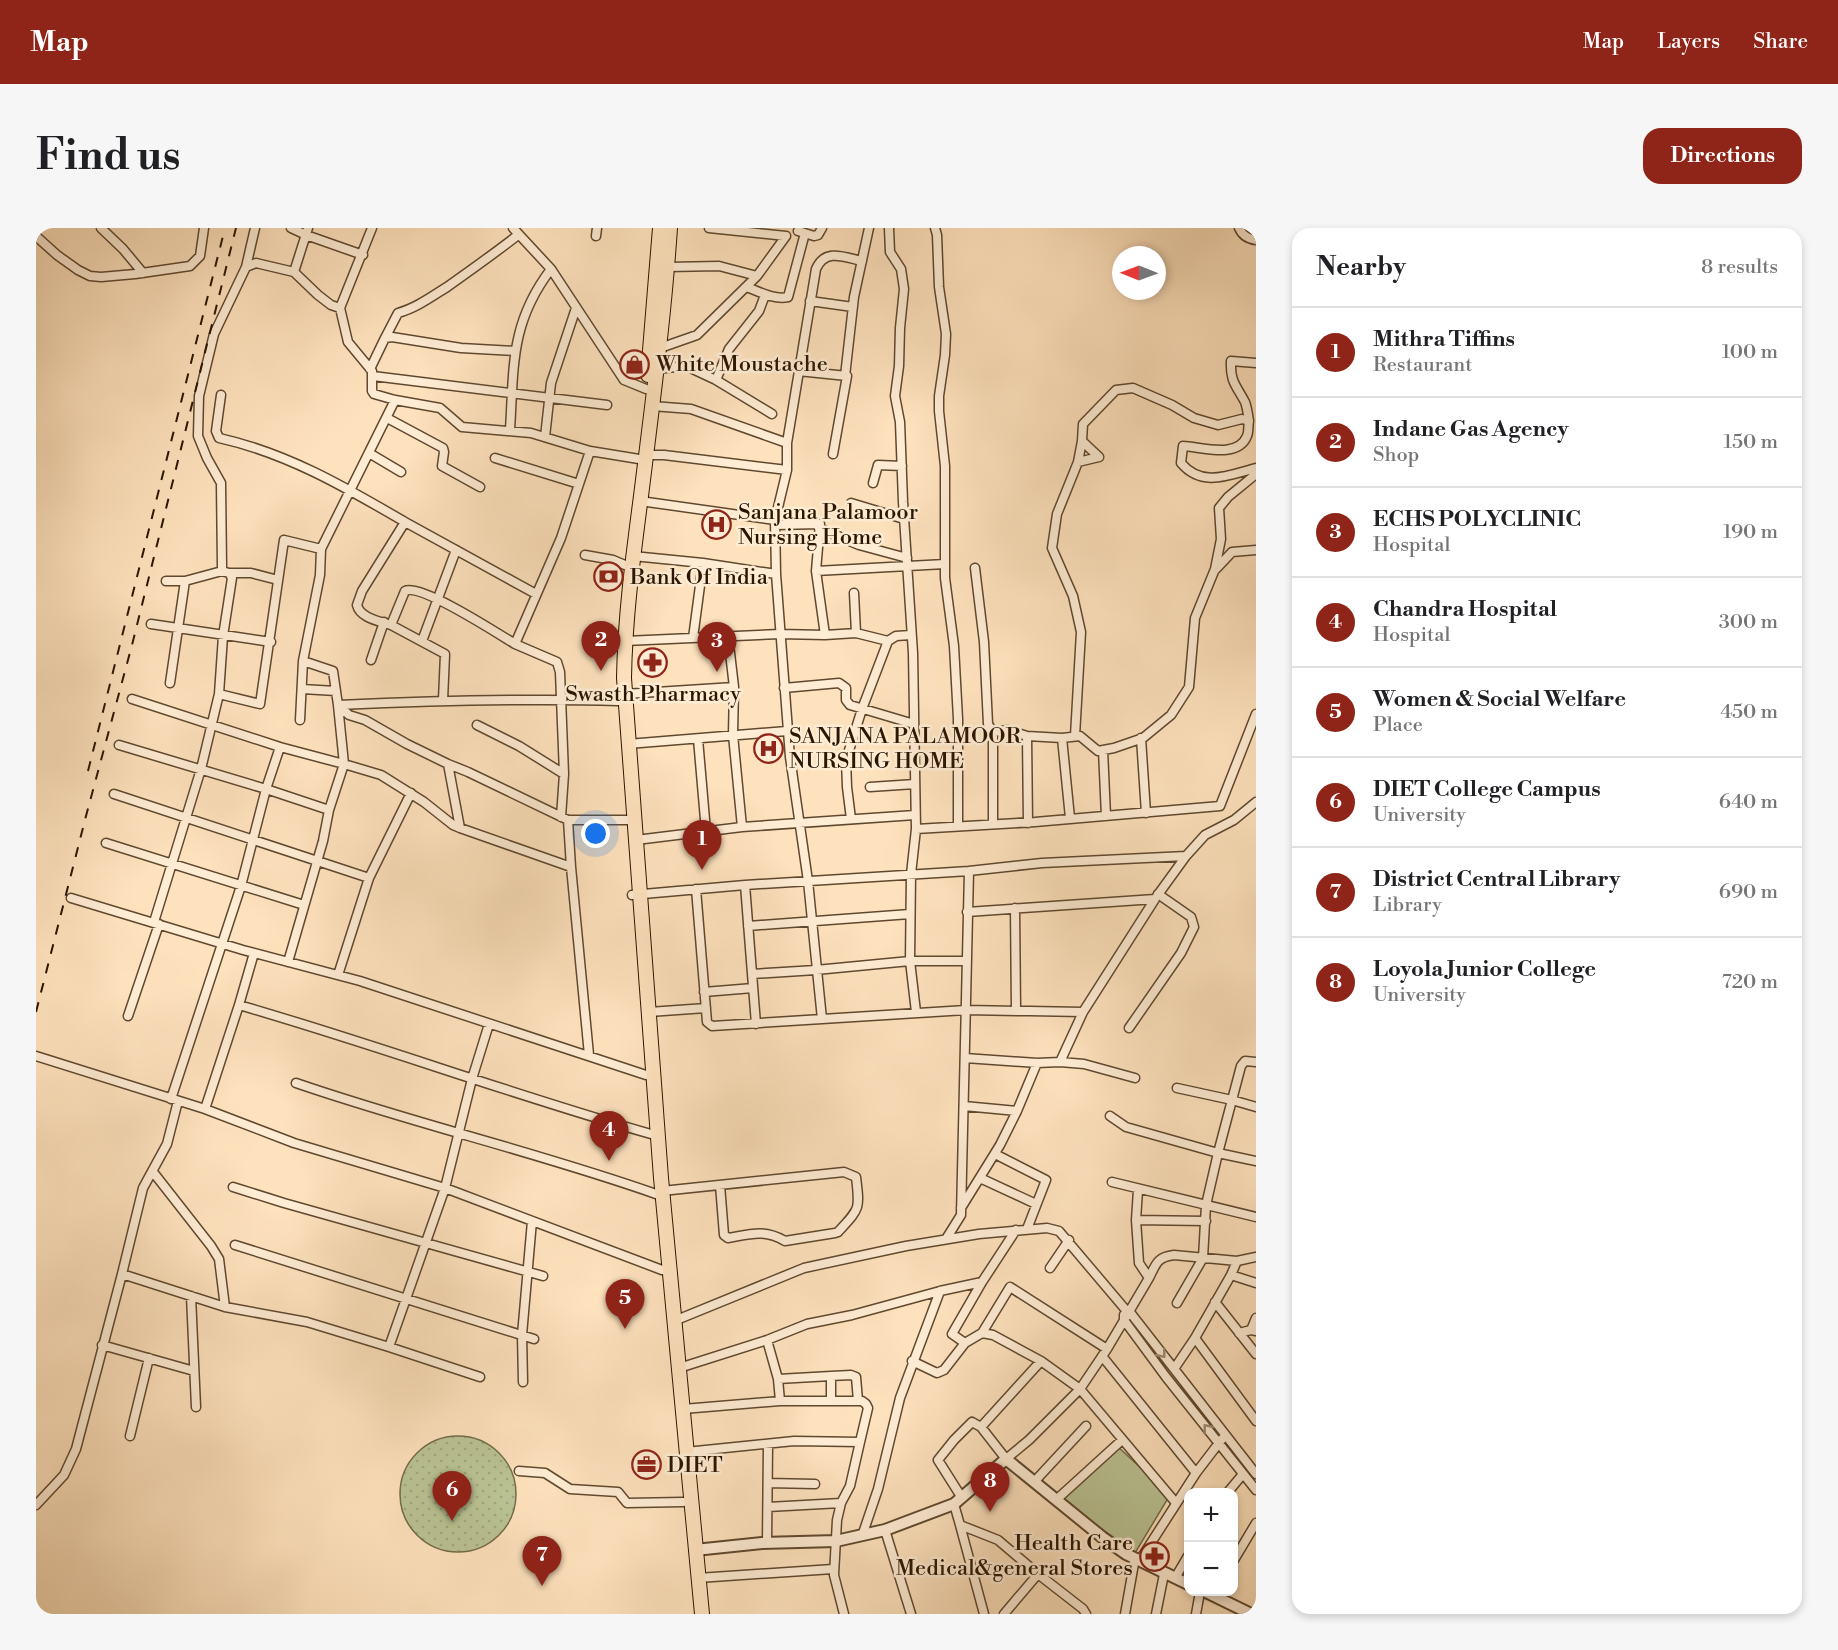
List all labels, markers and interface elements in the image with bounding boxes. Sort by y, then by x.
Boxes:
text: Map [30,25,89,60]
text: Map [1583,29,1624,55]
text: Layers [1657,29,1720,55]
text: Share [1753,29,1808,55]
button: Directions [1643,128,1802,184]
text: Find us [36,130,180,183]
north arrow [1112,246,1166,300]
text: Nearby [1316,251,1406,283]
text: 8 results [1701,255,1778,280]
text: Mithra Tiffins [1373,326,1515,353]
text: 1 [1331,340,1340,365]
text: 100 m [1722,340,1778,365]
shop icon: White Moustache [619,348,651,380]
place label: White Moustache [655,351,828,378]
text: Restaurant [1373,353,1472,378]
text: Indane Gas Agency [1373,416,1568,443]
text: 2 [1329,430,1342,455]
text: 150 m [1723,430,1778,455]
text: Shop [1373,443,1419,468]
place label: Sanjana Palamoor Nursing Home [738,499,918,551]
text: ECHS POLYCLINIC [1373,506,1581,533]
hospital icon: Sanjana Palamoor Nursing Home [701,509,733,541]
text: 3 [1329,520,1342,545]
text: 190 m [1723,520,1778,545]
text: Hospital [1373,533,1450,558]
bank icon: Bank Of India [593,561,625,593]
place label: Bank Of India [629,564,769,591]
text: Chandra Hospital [1373,596,1557,623]
text: 4 [1329,610,1342,635]
text: 300 m [1719,610,1778,635]
pin: 2 [582,622,620,671]
pin: 3 [698,622,736,672]
text: Hospital [1373,623,1450,648]
pharmacy icon: Swasth Pharmacy [637,646,669,678]
place label: Swasth Pharmacy [565,681,741,708]
text: Women & Social Welfare [1373,686,1626,713]
text: 5 [1329,700,1342,725]
text: 450 m [1720,700,1778,725]
text: Place [1373,713,1423,738]
place label: SANJANA PALAMOOR NURSING HOME [789,723,1021,775]
hospital icon: SANJANA PALAMOOR NURSING HOME [752,733,784,765]
text: DIET College Campus [1373,776,1601,803]
text: 6 [1329,790,1342,815]
text: 640 m [1719,790,1778,815]
text: University [1373,803,1466,828]
your location [581,819,610,848]
pin: 1 [682,820,722,870]
text: District Central Library [1373,866,1620,893]
text: 7 [1330,880,1341,905]
text: 690 m [1719,880,1778,905]
text: Library [1373,893,1442,918]
text: Loyola Junior College [1373,956,1596,983]
text: 8 [1329,970,1342,995]
text: 720 m [1722,970,1778,995]
text: University [1373,983,1466,1008]
pin: 4 [590,1112,628,1161]
pin: 5 [606,1280,644,1329]
one-way arrow [1154,1347,1165,1358]
one-way arrow [1203,1424,1214,1435]
office icon: DIET [630,1449,662,1481]
place label: DIET [667,1452,723,1479]
pin: 8 [970,1462,1010,1512]
pin: 6 [432,1472,472,1521]
map controls [1184,1488,1238,1596]
button: + [1184,1488,1238,1542]
place label: Health Care Medical&general Stores [896,1530,1133,1582]
pin: 7 [522,1536,562,1586]
pharmacy icon: Health Care Medical&general Stores [1138,1540,1170,1572]
button: − [1184,1542,1238,1596]

